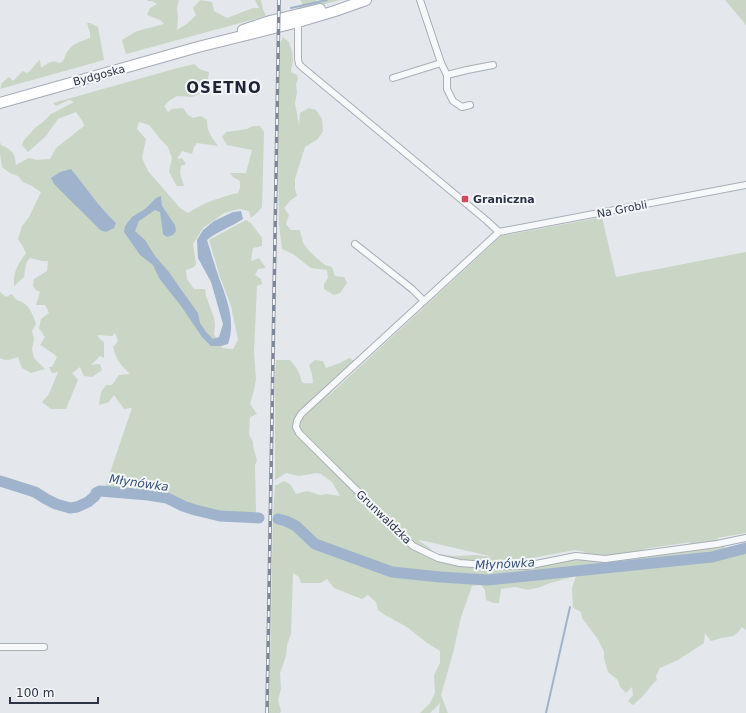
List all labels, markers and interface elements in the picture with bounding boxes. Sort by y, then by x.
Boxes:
street label: Bydgoska [72,62,127,89]
district label: OSETNO [186,79,262,97]
place label: Graniczna [473,193,535,206]
marker: Graniczna [460,194,470,204]
street label: Na Grobli [596,198,648,221]
water label: Młynówka [108,472,170,494]
street label: Grunwaldzka [353,488,414,547]
water label: Młynówka [475,555,535,573]
scale bar [10,679,98,705]
text: 100 m [16,686,54,700]

